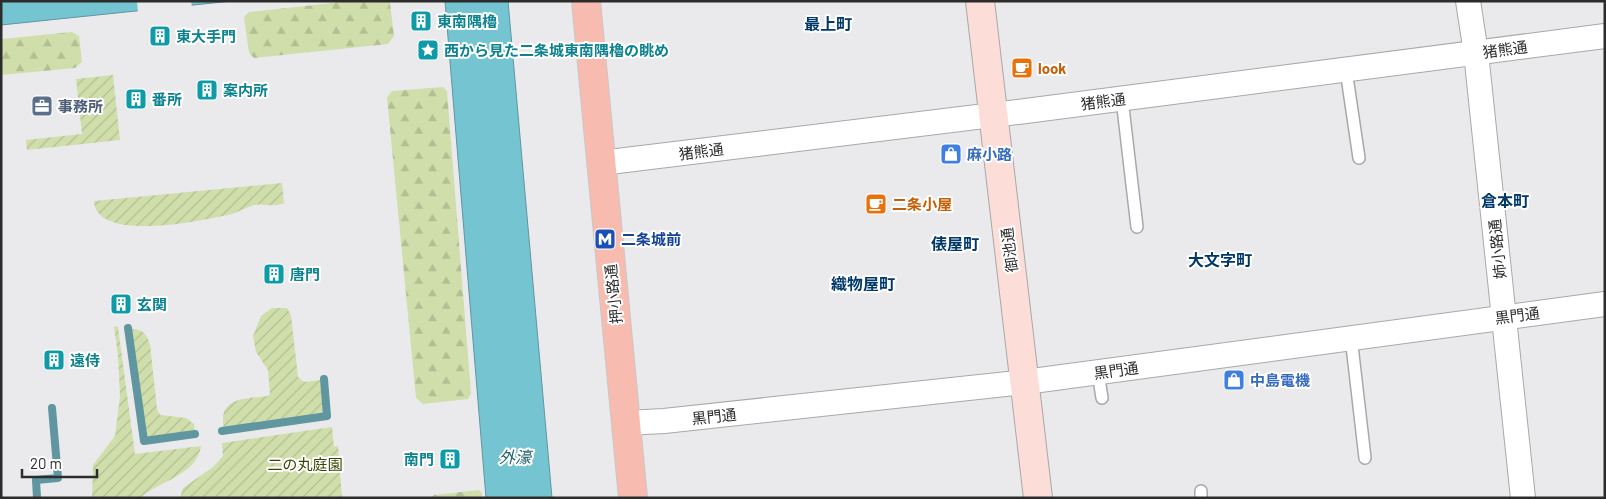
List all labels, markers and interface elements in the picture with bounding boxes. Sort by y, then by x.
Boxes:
building icon: 東南隅櫓 [409,9,433,33]
place label: 東南隅櫓 [437,12,497,30]
district label: 最上町 [804,14,852,33]
building icon: 東大手門 [148,24,172,48]
place label: 東大手門 [176,27,236,45]
street label: 猪熊通 [1481,37,1529,61]
place icon: 西から見た二条城東南隅櫓の眺め [416,38,440,62]
place label: 西から見た二条城東南隅櫓の眺め [444,41,669,59]
cafe icon: look [1010,56,1034,80]
place label: look [1038,59,1066,77]
building icon: 案内所 [195,78,219,102]
place label: 案内所 [223,81,268,99]
building icon: 番所 [124,87,148,111]
street label: 猪熊通 [1080,89,1126,113]
place label: 番所 [152,90,182,108]
office icon: 事務所 [30,94,54,118]
place label: 事務所 [58,97,103,115]
street label: 猪熊通 [678,139,724,163]
shop icon: 麻小路 [939,142,963,166]
place label: 麻小路 [967,145,1012,163]
district label: 倉本町 [1481,191,1529,210]
cafe icon: 二条小屋 [864,192,888,216]
place label: 二条小屋 [892,195,952,213]
street label: 姉小路通 [1485,218,1509,280]
metro station icon: 二条城前 [593,227,617,251]
street label: 御池通 [997,227,1021,273]
place label: 二条城前 [621,230,681,248]
district label: 俵屋町 [931,234,979,253]
district label: 大文字町 [1188,250,1252,269]
building icon: 唐門 [262,262,286,286]
street label: 押小路通 [601,263,625,325]
place label: 唐門 [290,265,320,283]
district label: 織物屋町 [831,274,895,293]
building icon: 玄関 [109,292,133,316]
place label: 玄関 [137,295,167,313]
street label: 黒門通 [1494,303,1540,327]
building icon: 遠侍 [42,348,66,372]
place label: 遠侍 [70,351,100,369]
street label: 黒門通 [1092,358,1140,382]
shop icon: 中島電機 [1222,368,1246,392]
place label: 中島電機 [1250,371,1310,389]
street label: 黒門通 [691,405,737,427]
scale bar [22,446,98,478]
building icon: 南門 [438,447,462,471]
water label: 外濠 [499,447,534,466]
place label: 南門 [404,450,434,468]
text: 20 m [30,454,62,472]
park label: 二の丸庭園 [267,455,343,473]

